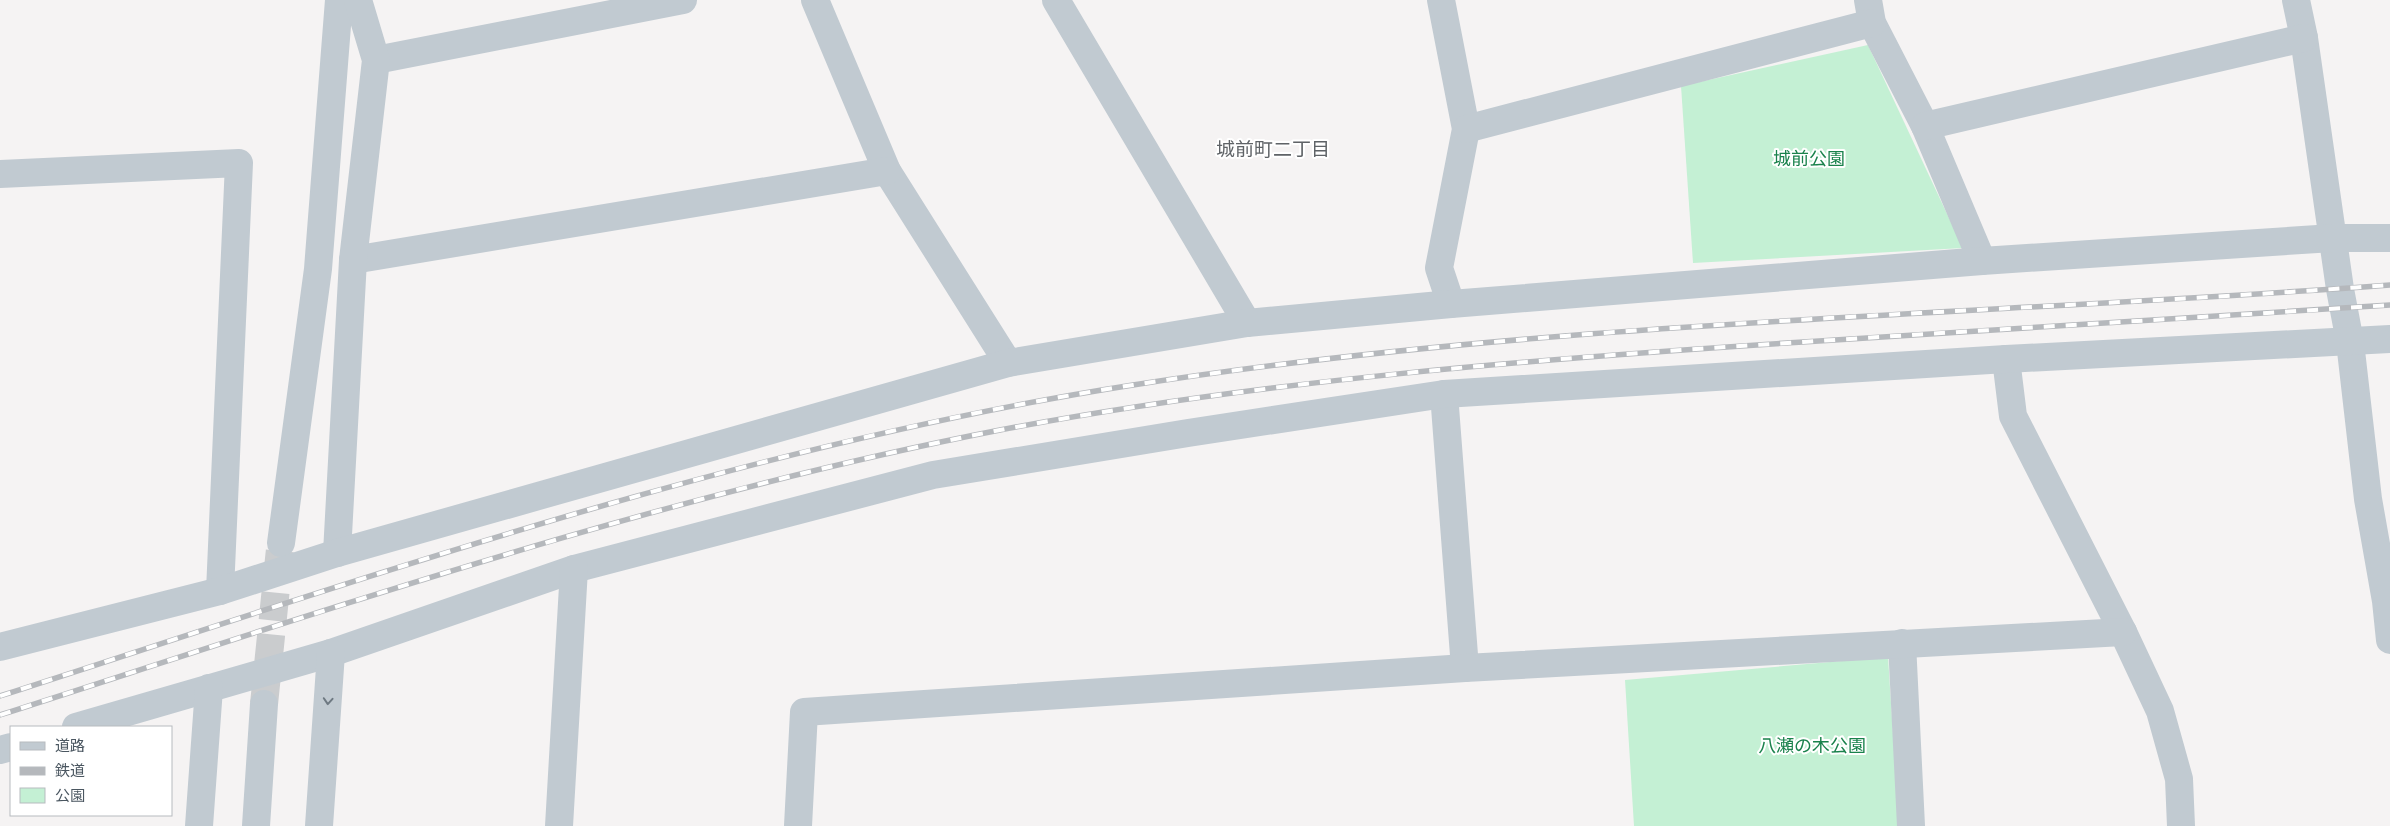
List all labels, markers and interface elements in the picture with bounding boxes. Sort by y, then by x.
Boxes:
district label: 城前町二丁目 [1216,138,1330,160]
park label: 城前公園 [1773,148,1845,169]
one-way arrow [322,698,333,706]
legend [10,726,172,816]
park label: 八瀬の木公園 [1758,735,1866,756]
text: 道路 [55,737,85,755]
text: 鉄道 [55,762,85,780]
text: 公園 [55,787,85,805]

